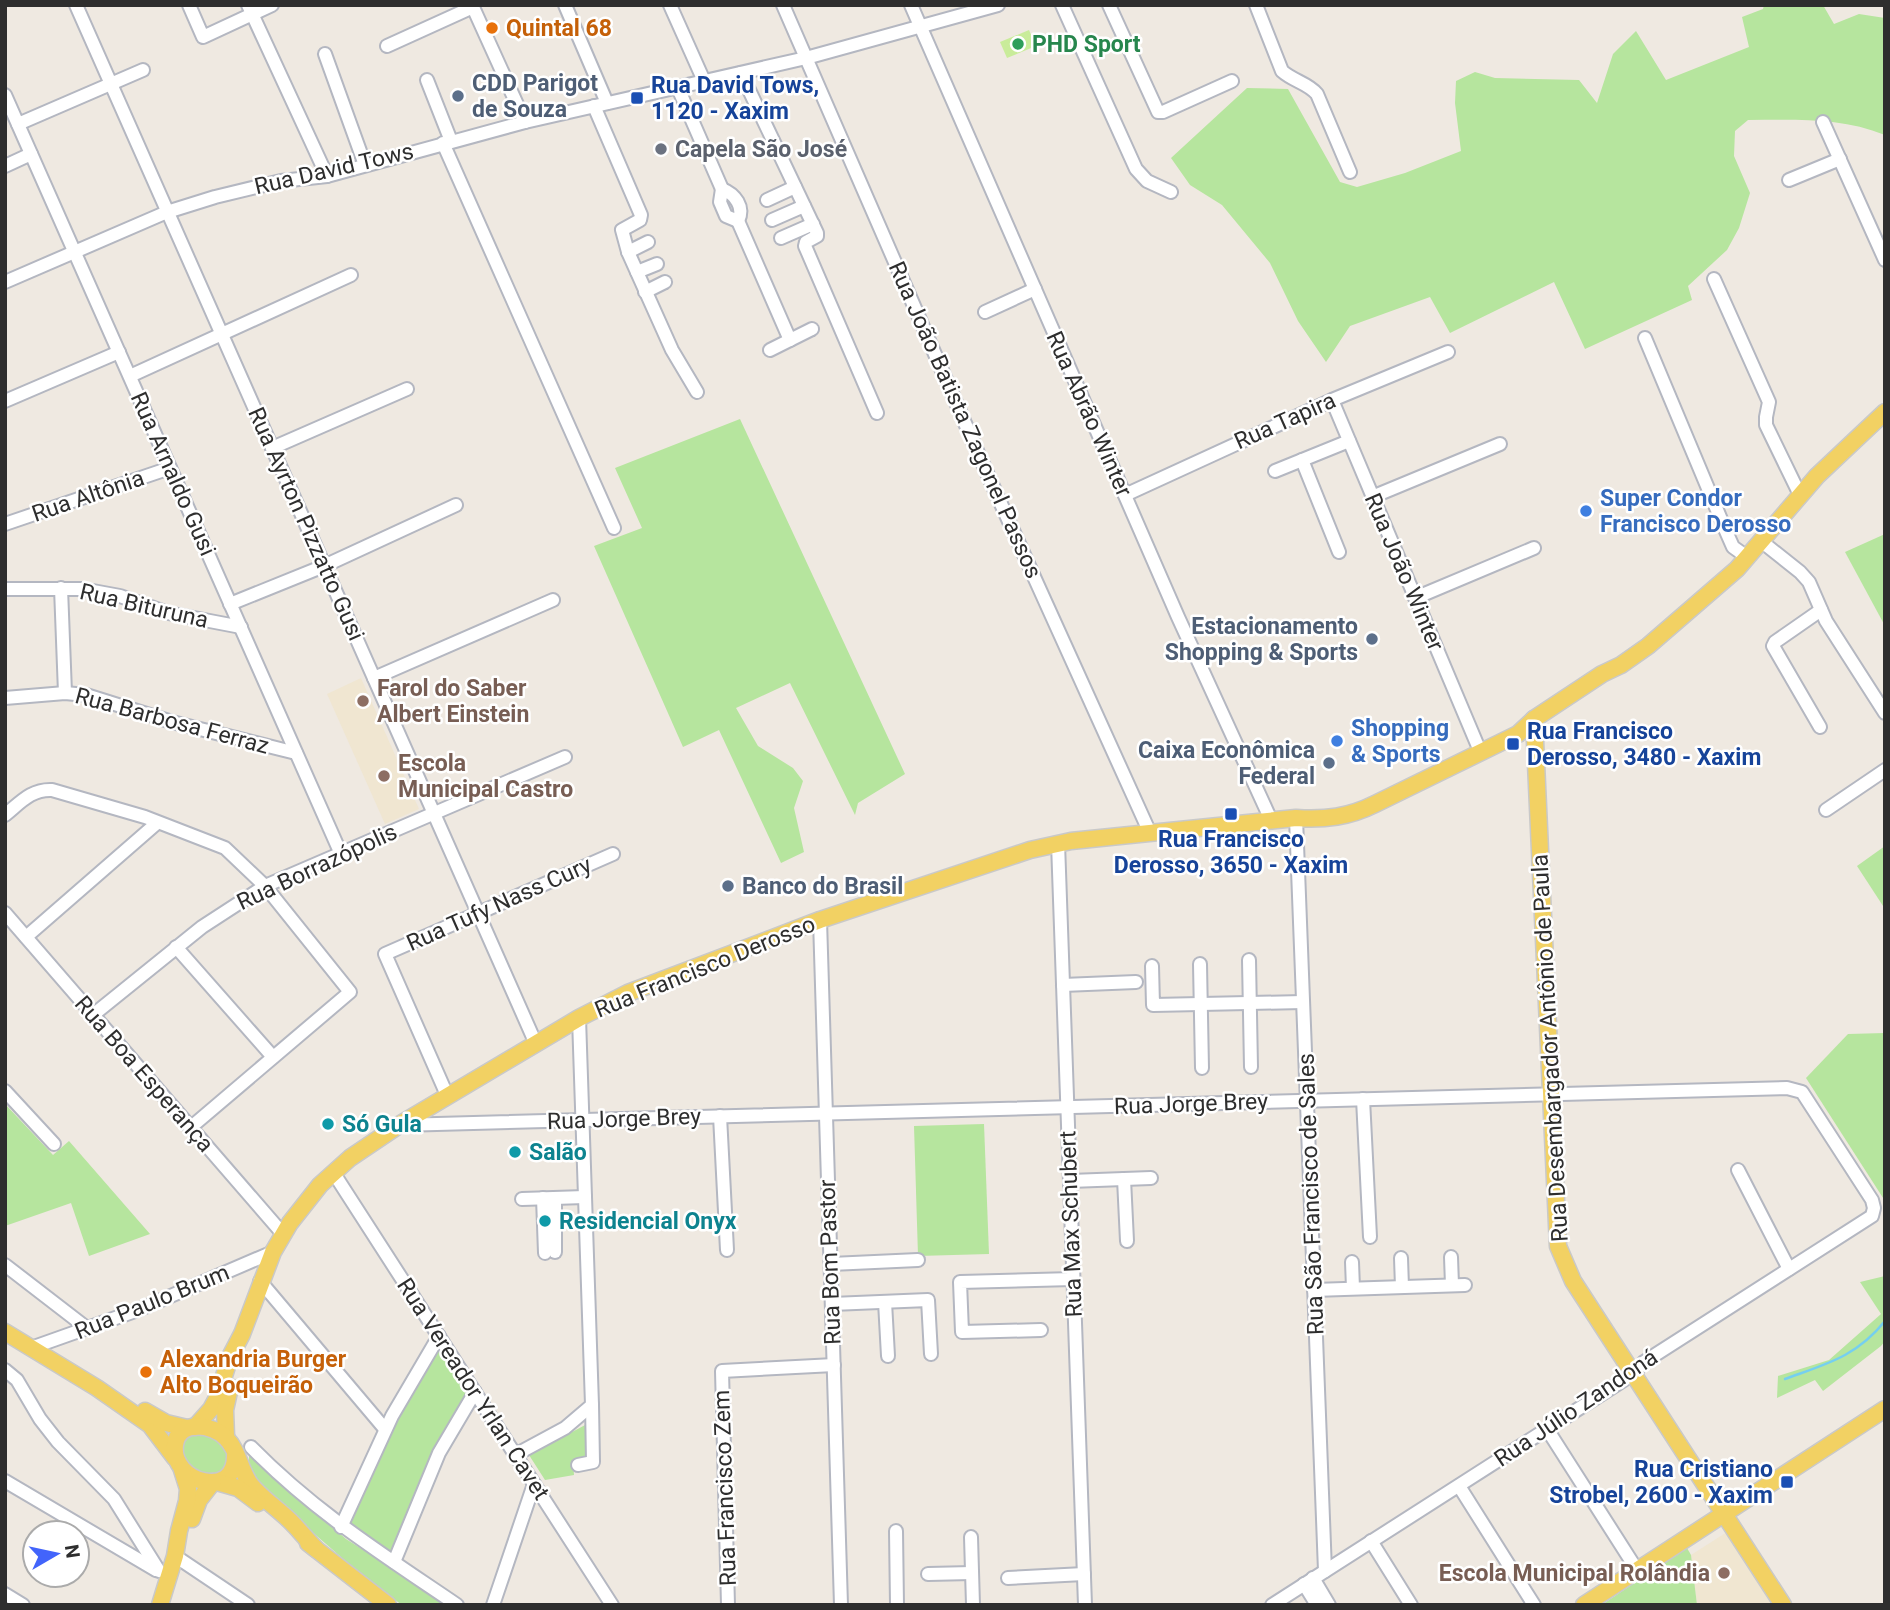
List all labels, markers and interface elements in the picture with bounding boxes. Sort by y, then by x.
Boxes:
place label: Quintal 68 [506,15,612,42]
marker: Quintal 68 [484,20,500,36]
place label: PHD Sport [1032,31,1141,58]
marker: PHD Sport [1010,36,1026,52]
place label: CDD Parigot de Souza [472,70,598,123]
place label: Rua David Tows, 1120 - Xaxim [651,72,819,125]
marker: CDD Parigot de Souza [450,88,466,104]
marker: Rua David Tows, 1120 - Xaxim [629,90,645,106]
place label: Capela São José [675,136,847,163]
street label: Rua David Tows [252,138,416,200]
marker: Capela São José [653,141,669,157]
street label: Rua João Batista Zagonel Passos [883,257,1047,583]
street label: Rua Abrão Winter [1040,327,1138,501]
street label: Rua Tapira [1230,387,1340,455]
street label: Rua Arnaldo Gusi [125,388,221,560]
street label: Rua Ayrton Pizzatto Gusi [242,403,370,645]
street label: Rua Altônia [28,464,148,528]
place label: Super Condor Francisco Derosso [1600,485,1791,538]
street label: Rua João Winter [1359,489,1449,655]
marker: Super Condor Francisco Derosso [1578,503,1594,519]
street label: Rua Bituruna [77,578,211,634]
place label: Estacionamento Shopping & Sports [1165,613,1358,666]
marker: Estacionamento Shopping & Sports [1364,631,1380,647]
place label: Farol do Saber Albert Einstein [377,675,529,728]
street label: Rua Barbosa Ferraz [72,682,272,760]
marker: Farol do Saber Albert Einstein [355,693,371,709]
place label: Shopping & Sports [1351,715,1449,768]
place label: Rua Francisco Derosso, 3480 - Xaxim [1527,718,1761,771]
marker: Shopping & Sports [1329,733,1345,749]
marker: Rua Francisco Derosso, 3480 - Xaxim [1505,736,1521,752]
place label: Caixa Econômica Federal [1138,737,1315,790]
place label: Escola Municipal Castro [398,750,573,803]
marker: Caixa Econômica Federal [1321,755,1337,771]
marker: Escola Municipal Castro [376,768,392,784]
marker: Rua Francisco Derosso, 3650 - Xaxim [1223,806,1239,822]
street label: Rua Borrazópolis [233,818,401,916]
place label: Rua Francisco Derosso, 3650 - Xaxim [1114,826,1348,879]
street label: Rua Tufy Nass Cury [402,851,596,957]
street label: Rua Desembargador Antônio de Paula [1526,853,1574,1243]
place label: Banco do Brasil [742,873,903,900]
marker: Banco do Brasil [720,878,736,894]
street label: Rua Francisco Derosso [591,910,819,1024]
street label: Rua Boa Esperança [69,990,219,1158]
street label: Rua São Francisco de Sales [1293,1053,1329,1335]
street label: Rua Jorge Brey [1114,1088,1269,1120]
street label: Rua Jorge Brey [547,1103,702,1135]
place label: Só Gula [342,1111,422,1138]
marker: Só Gula [320,1116,336,1132]
street label: Rua Max Schubert [1054,1130,1088,1318]
place label: Salão [529,1139,587,1166]
marker: Salão [507,1144,523,1160]
street label: Rua Bom Pastor [814,1179,846,1345]
place label: Residencial Onyx [559,1208,737,1235]
marker: Residencial Onyx [537,1213,553,1229]
street label: Rua Paulo Brum [71,1259,233,1345]
street label: Rua Vereador Yrlan Cavet [391,1273,555,1505]
street label: Rua Júlio Zandoná [1489,1343,1663,1473]
place label: Alexandria Burger Alto Boqueirão [160,1346,347,1399]
marker: Alexandria Burger Alto Boqueirão [138,1364,154,1380]
street label: Rua Francisco Zem [708,1389,742,1587]
place label: Rua Cristiano Strobel, 2600 - Xaxim [1549,1456,1773,1509]
marker: Rua Cristiano Strobel, 2600 - Xaxim [1779,1474,1795,1490]
north arrow [21,1519,91,1589]
text: N [60,1543,85,1560]
place label: Escola Municipal Rolândia [1439,1560,1710,1587]
marker: Escola Municipal Rolândia [1716,1565,1732,1581]

